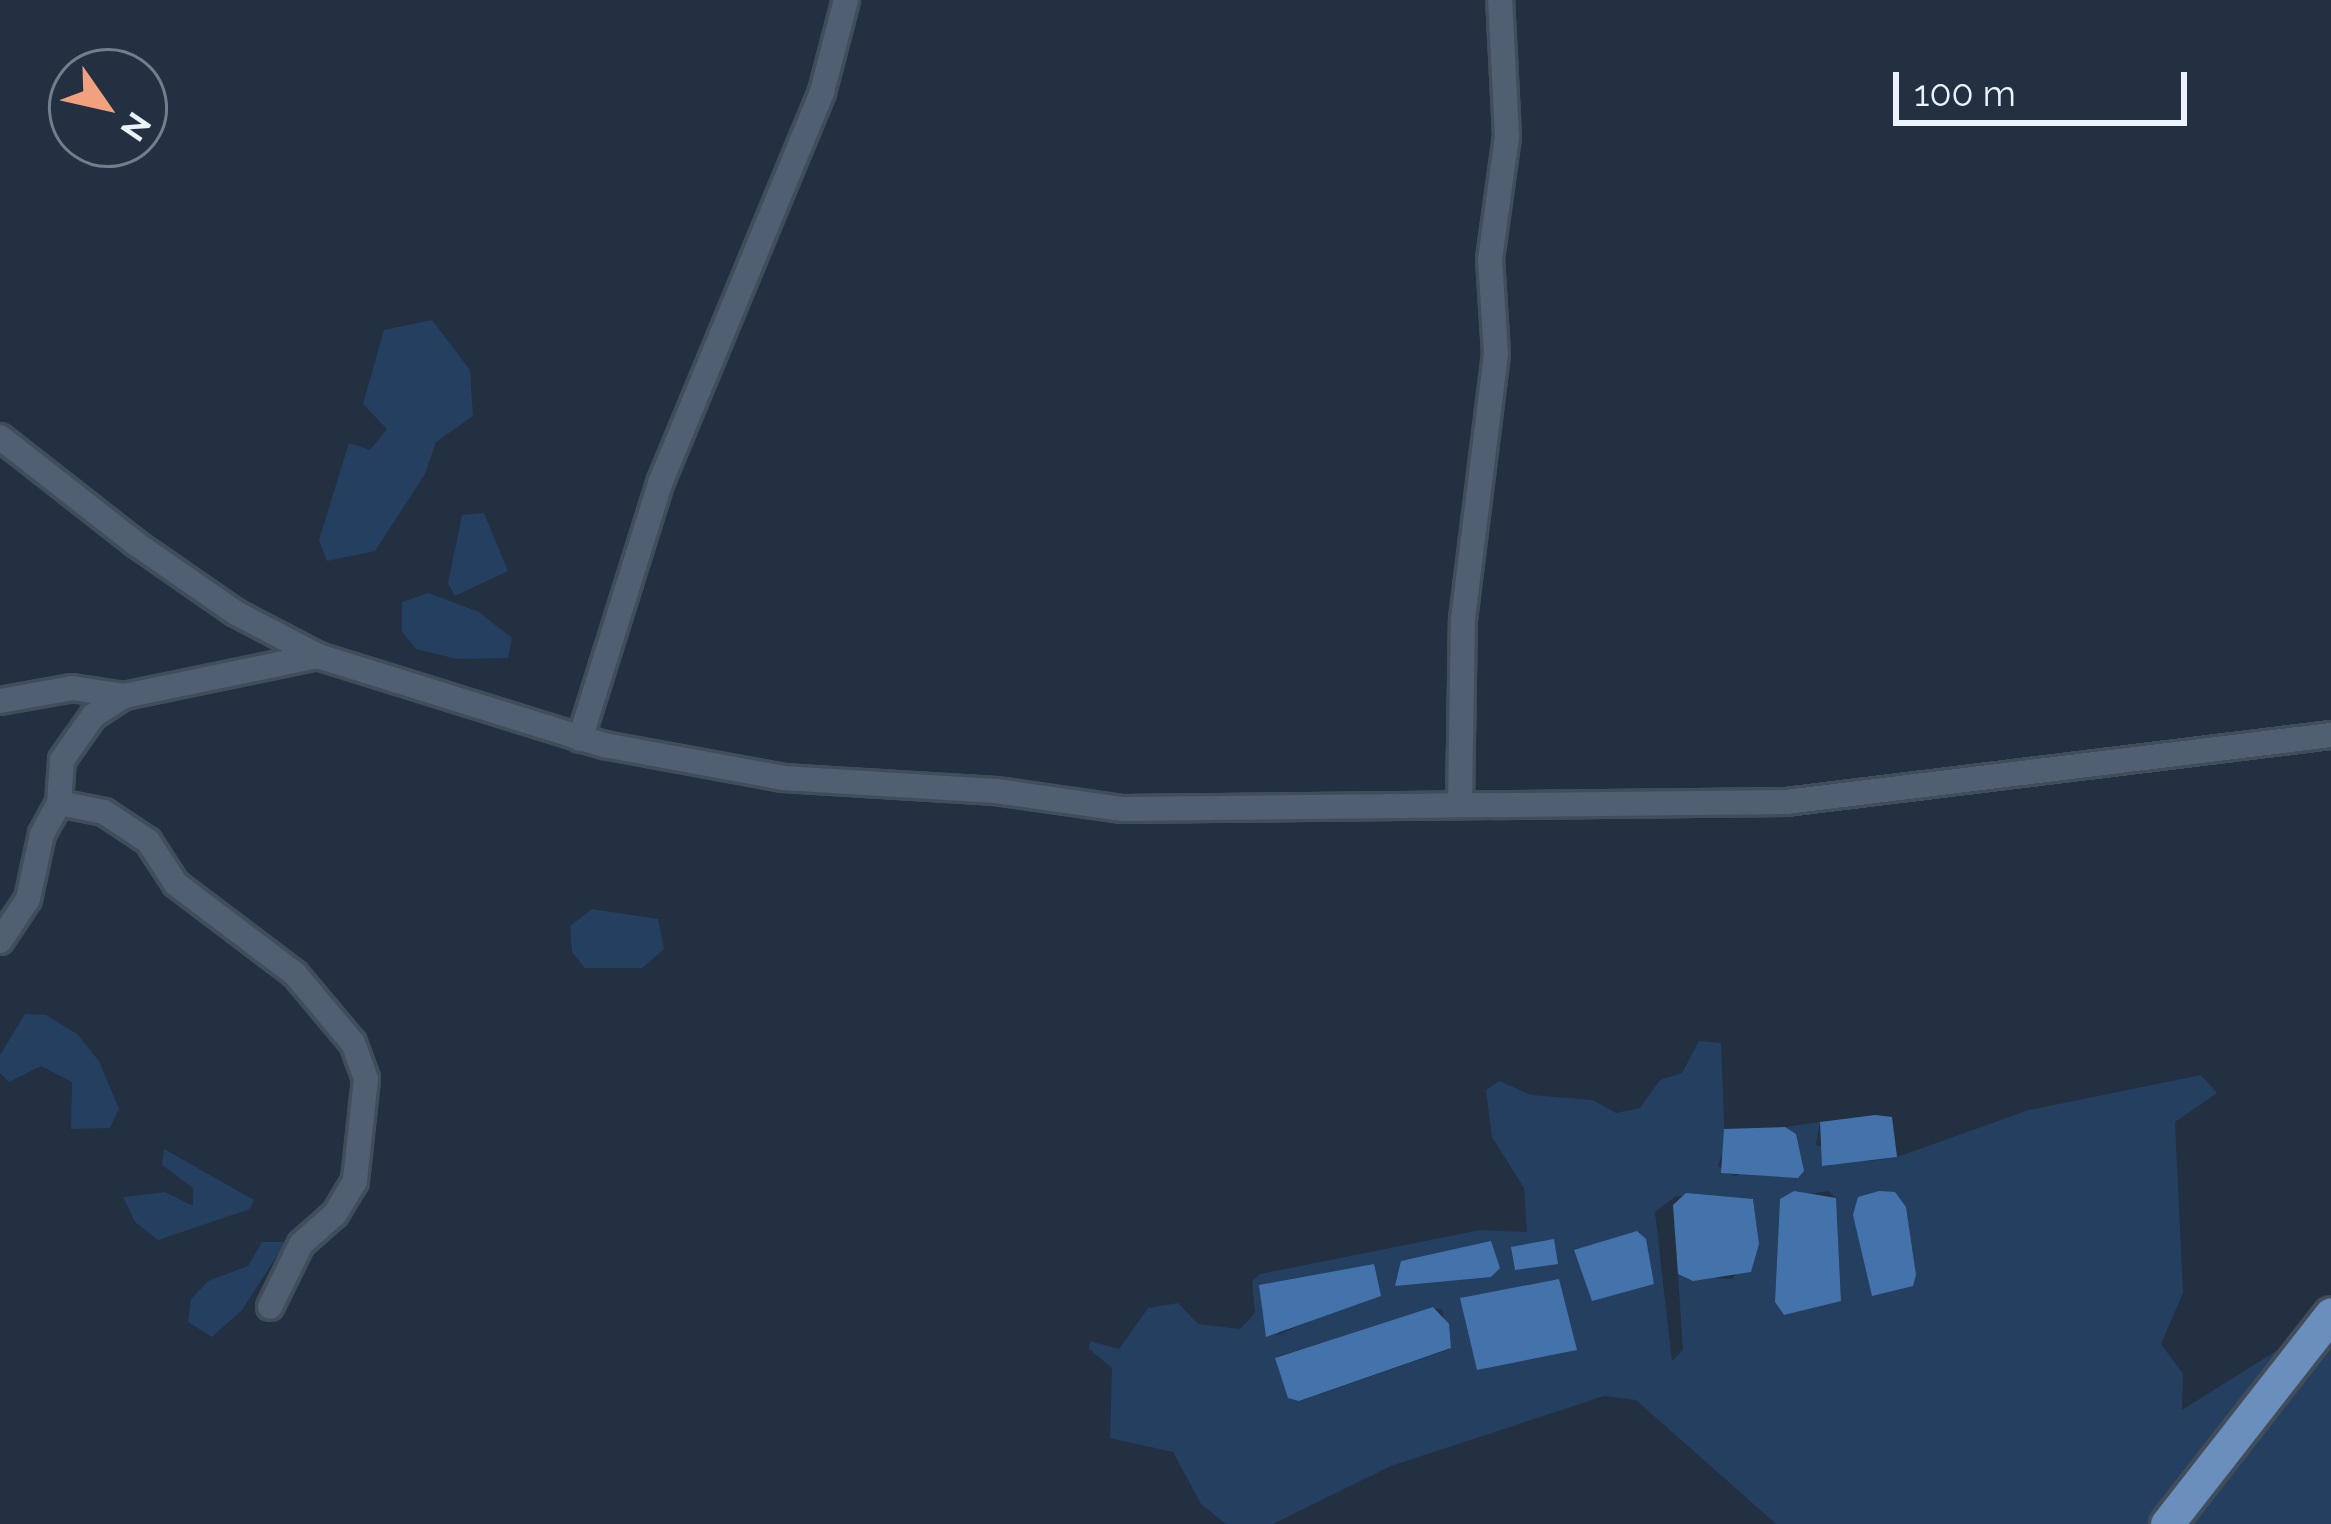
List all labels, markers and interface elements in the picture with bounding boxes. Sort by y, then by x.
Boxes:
north arrow [48,48,168,168]
scale bar [1899,48,2193,122]
text: 100 m [1914,72,2016,114]
text: N [113,105,159,148]

